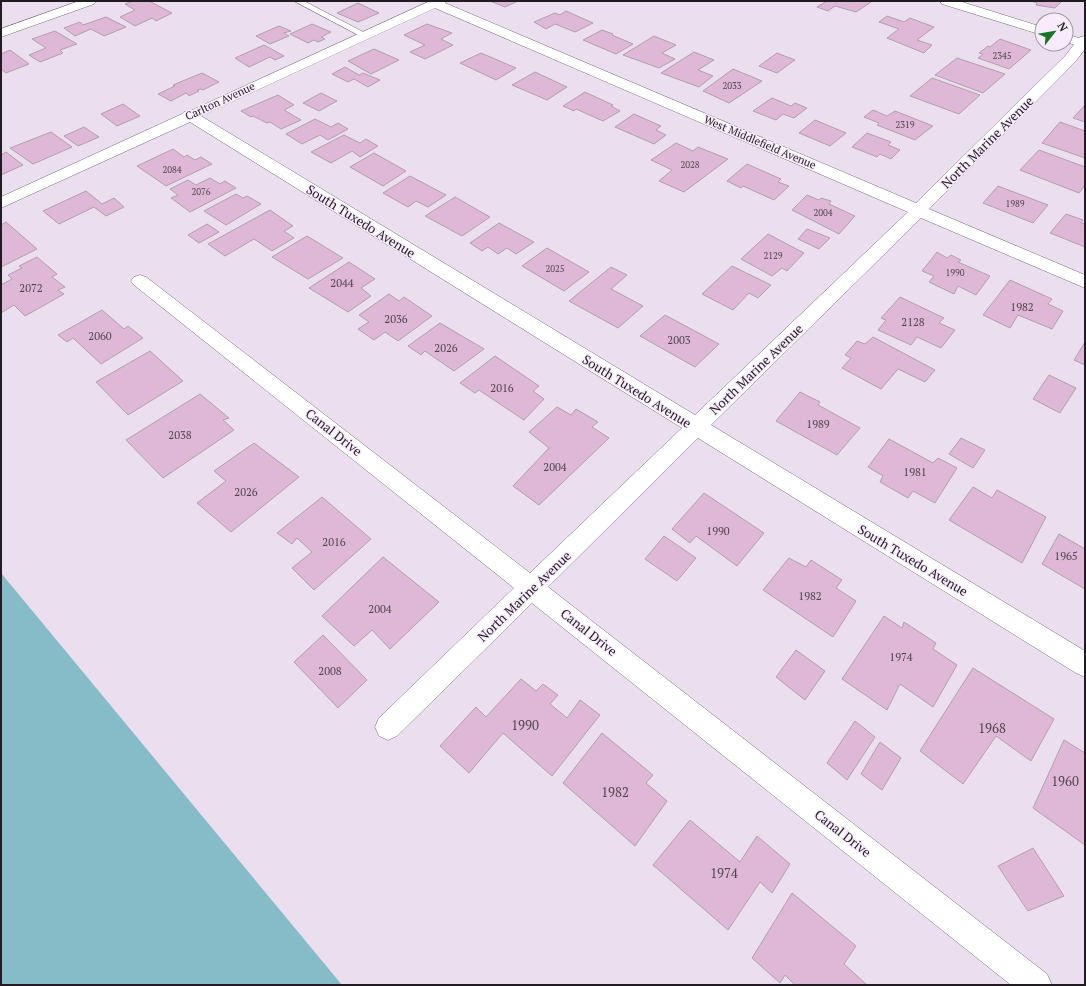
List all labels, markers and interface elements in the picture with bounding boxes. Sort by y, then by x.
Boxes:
north arrow [1034,12,1074,52]
text: N [1054,20,1071,35]
house number: 2345 [992,50,1012,62]
street label: Carlton Avenue [183,79,258,123]
house number: 2033 [722,80,742,92]
street label: North Marine Avenue [937,92,1037,192]
street label: West Middlefield Avenue [702,112,819,172]
house number: 2319 [895,119,915,131]
house number: 2028 [680,159,700,171]
house number: 2084 [162,164,182,176]
street label: South Tuxedo Avenue [303,180,419,262]
house number: 2076 [191,186,211,198]
house number: 1989 [1005,198,1025,210]
house number: 2004 [813,207,833,219]
house number: 2129 [763,250,783,262]
house number: 2025 [545,263,565,275]
house number: 1990 [945,267,965,279]
house number: 2044 [330,276,354,290]
house number: 2072 [19,281,43,295]
house number: 1982 [1010,300,1034,314]
house number: 2036 [384,312,408,326]
house number: 2128 [901,315,925,329]
street label: North Marine Avenue [705,320,807,418]
house number: 2060 [88,329,112,343]
house number: 2003 [667,333,691,347]
house number: 2026 [434,341,458,355]
street label: South Tuxedo Avenue [579,350,695,432]
house number: 2016 [490,381,514,395]
street label: Canal Drive [302,404,366,460]
house number: 1989 [806,417,830,431]
house number: 2038 [168,428,192,442]
house number: 2004 [543,460,567,474]
house number: 1981 [903,465,927,479]
house number: 2026 [234,485,258,499]
street label: South Tuxedo Avenue [855,520,971,600]
house number: 1990 [706,524,730,538]
house number: 2016 [322,535,346,549]
street label: North Marine Avenue [473,547,575,645]
house number: 1965 [1054,549,1078,563]
house number: 1982 [798,589,822,603]
house number: 2004 [368,602,392,616]
street label: Canal Drive [557,604,621,660]
house number: 1974 [889,650,913,664]
house number: 2008 [318,664,342,678]
house number: 1990 [511,716,539,734]
house number: 1968 [978,719,1006,737]
house number: 1960 [1051,772,1079,790]
house number: 1982 [601,783,629,801]
street label: Canal Drive [811,805,875,861]
house number: 1974 [710,864,738,882]

